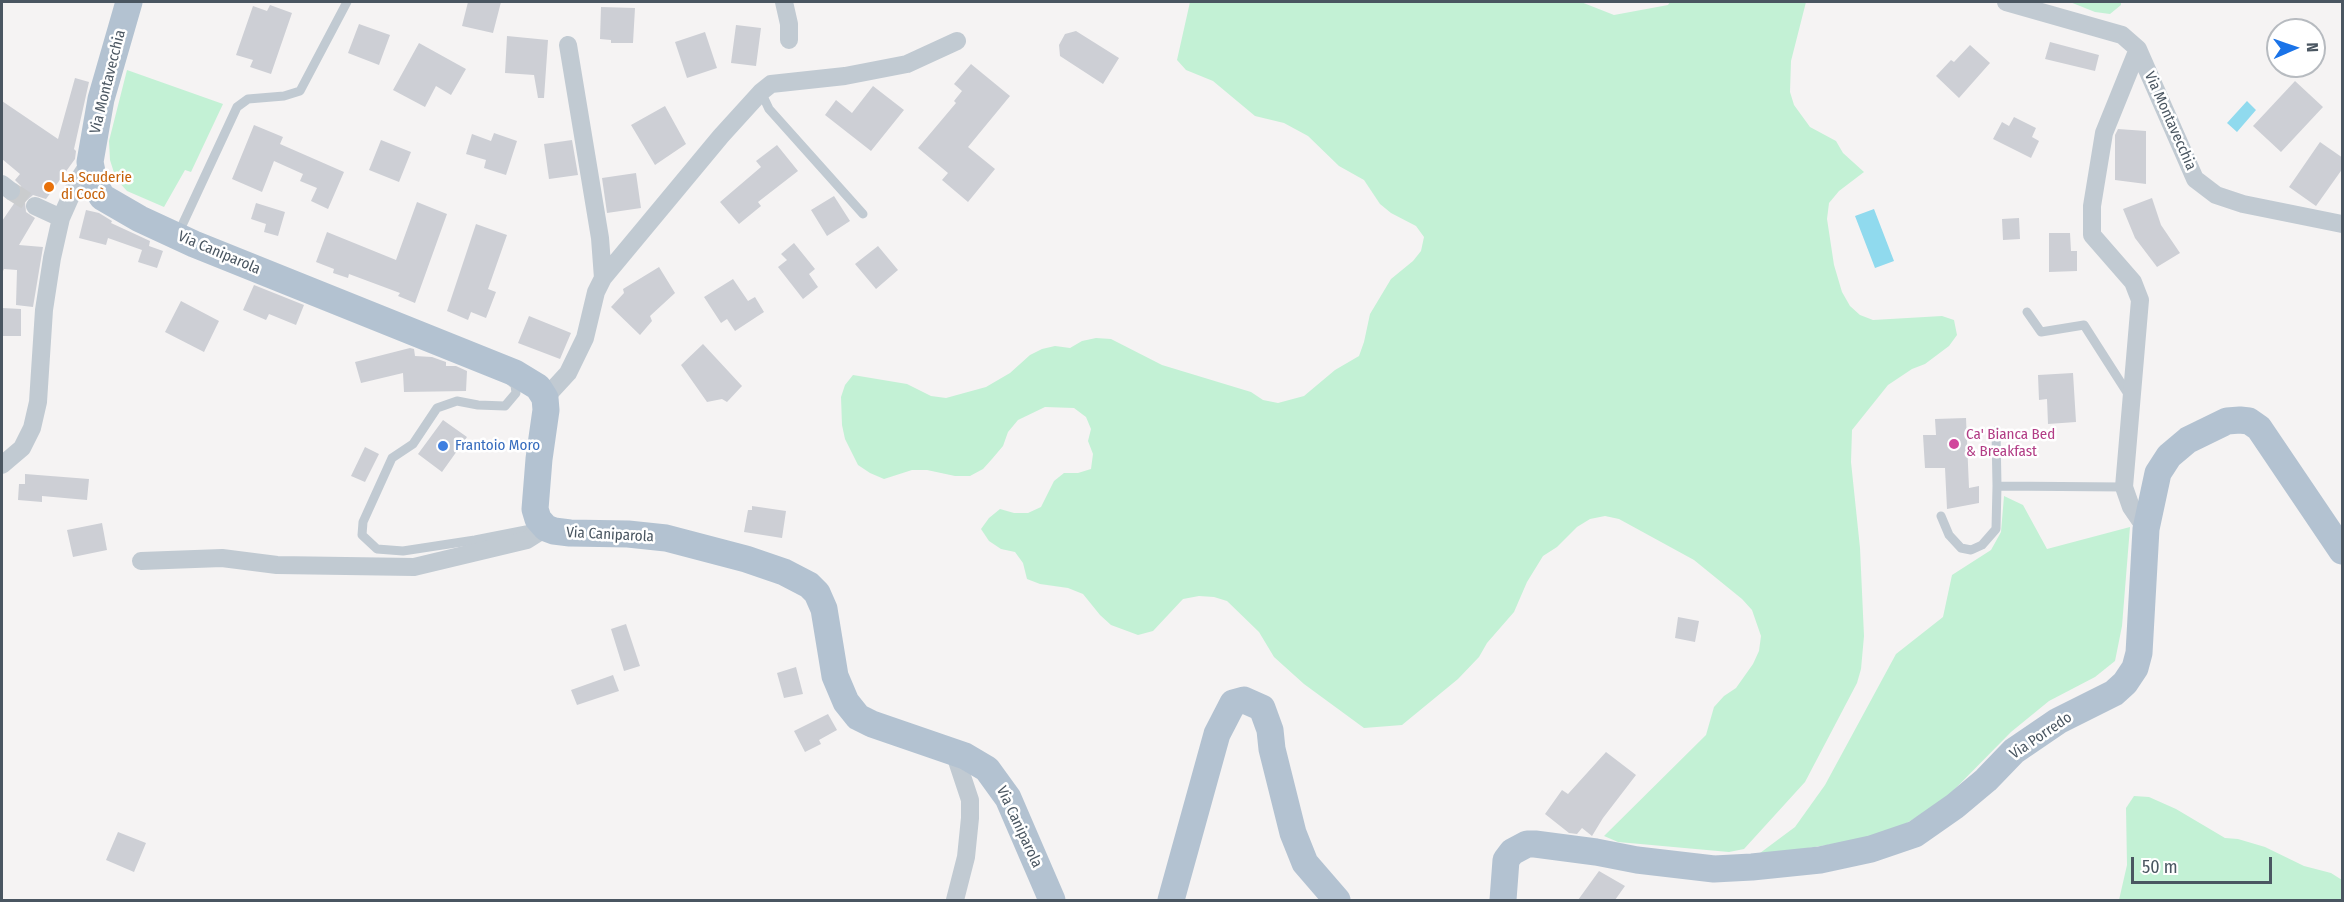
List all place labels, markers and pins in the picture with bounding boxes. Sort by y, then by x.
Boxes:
place label: La Scuderie di Cocò [61,169,132,204]
marker: La Scuderie di Cocò [42,180,56,194]
place label: Ca' Bianca Bed & Breakfast [1966,426,2055,461]
place label: Frantoio Moro [455,437,540,455]
marker: Ca' Bianca Bed & Breakfast [1947,437,1961,451]
marker: Frantoio Moro [436,439,450,453]

